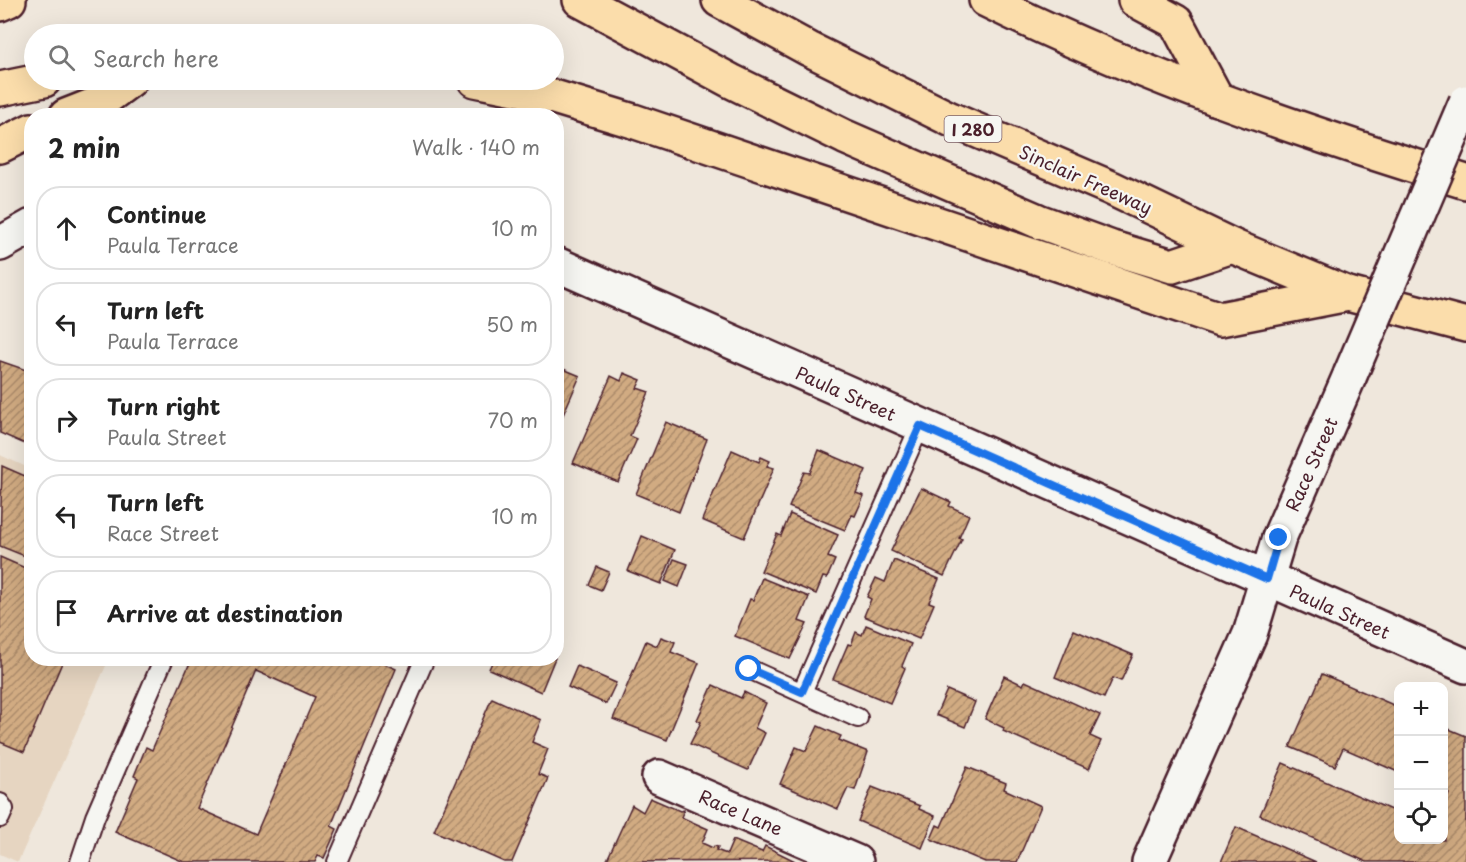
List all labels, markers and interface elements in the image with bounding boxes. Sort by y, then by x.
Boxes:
search box [24,24,564,90]
icon: search [45,41,78,74]
text: Search here [93,41,219,74]
road number: I 280 [944,116,1002,142]
text: 2 min [48,128,121,167]
text: Walk · 140 m [412,132,540,162]
street label: Sinclair Freeway [1015,138,1157,220]
text: Continue [107,197,206,230]
icon: ahead [50,212,83,245]
text: 10 m [491,213,538,243]
text: Paula Terrace [107,230,239,260]
text: Turn left [107,293,204,326]
icon: left [50,308,83,341]
text: 50 m [486,309,538,339]
text: Paula Terrace [107,326,239,356]
street label: Paula Street [791,359,901,427]
text: Turn right [107,389,220,422]
icon: right [50,404,83,437]
text: 70 m [488,405,538,435]
street label: Race Street [1278,412,1344,516]
text: Paula Street [107,422,226,452]
text: Turn left [107,485,204,518]
icon: left [50,500,83,533]
text: 10 m [491,501,538,531]
text: Race Street [107,518,219,548]
route end [1265,524,1291,550]
street label: Paula Street [1285,577,1395,645]
icon: arrive [50,596,83,629]
text: Arrive at destination [107,596,343,629]
route start [735,655,761,681]
map controls [1394,682,1448,844]
button: + [1394,682,1448,736]
button: − [1394,736,1448,790]
street label: Race Lane [695,782,787,842]
button: locate [1394,790,1448,844]

